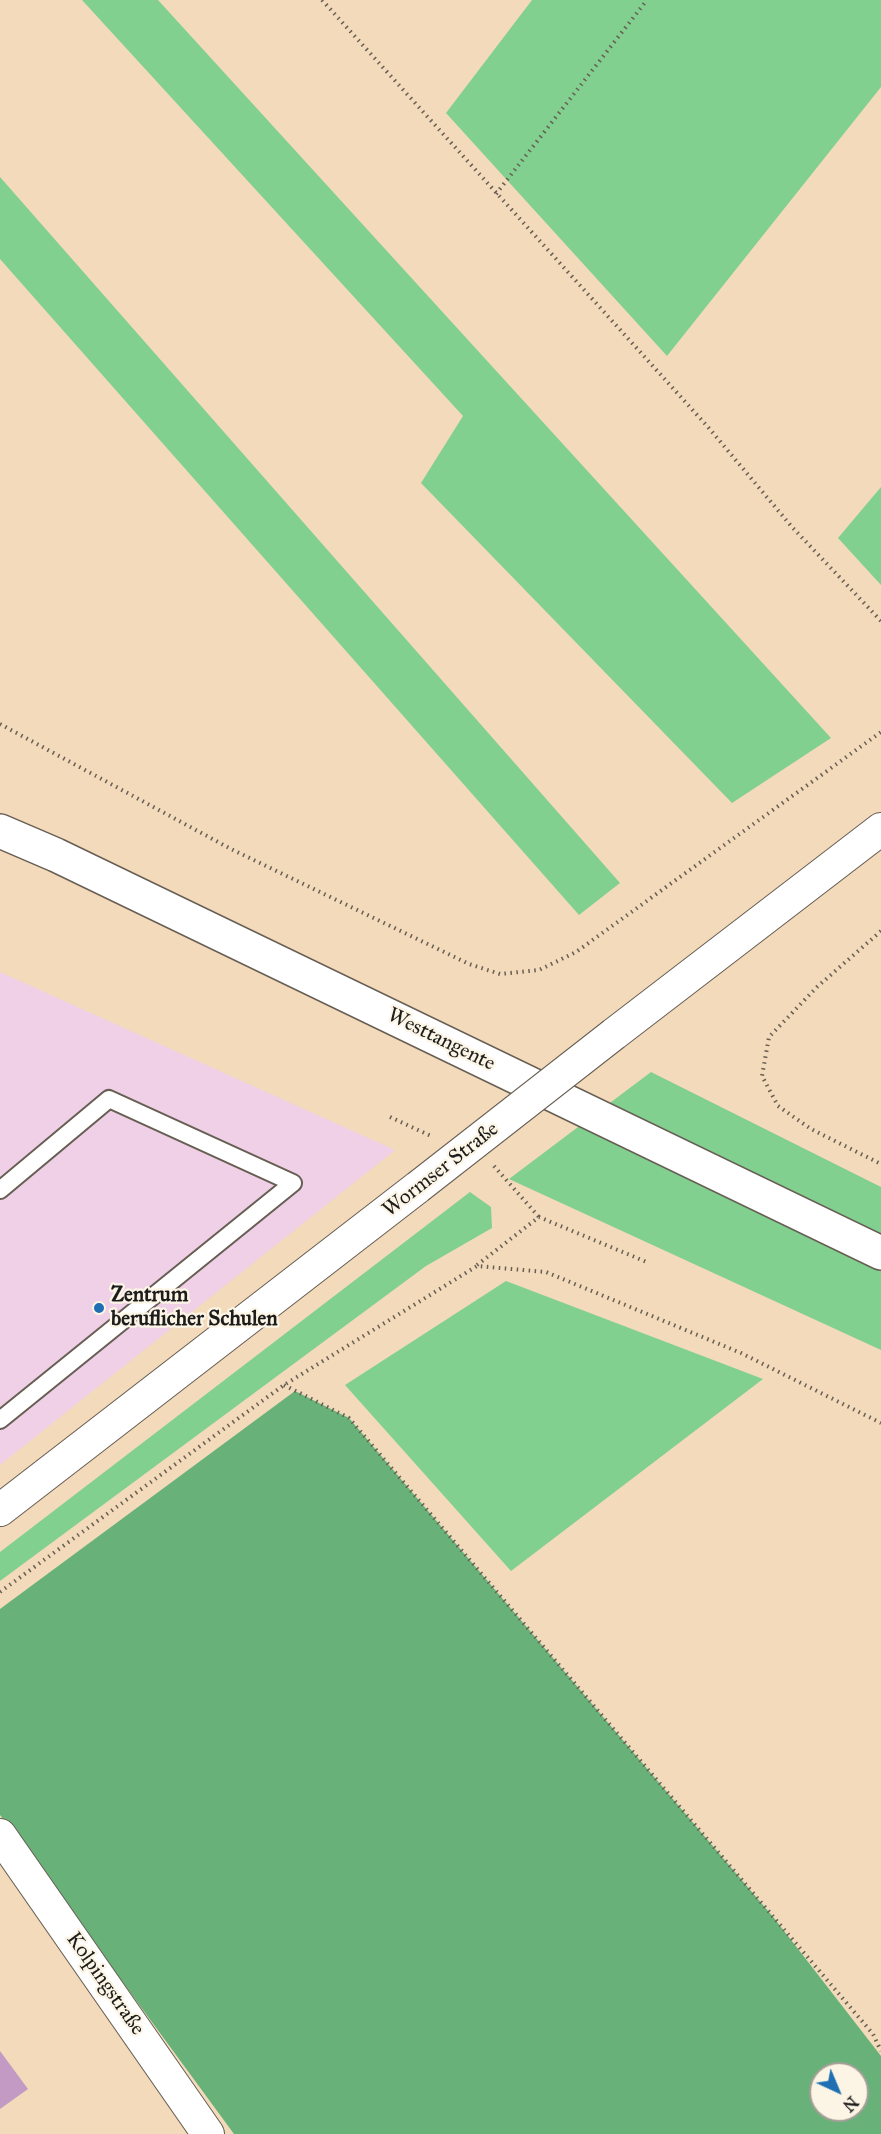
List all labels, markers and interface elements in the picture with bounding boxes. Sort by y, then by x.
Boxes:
street label: Westtangente [383,1003,499,1077]
street label: Wormser Straße [378,1117,504,1223]
place label: Zentrum beruflicher Schulen [111,1283,278,1333]
marker: Zentrum beruflicher Schulen [92,1301,106,1315]
street label: Kolpingstraße [60,1928,150,2040]
north arrow [809,2062,869,2122]
text: N [839,2092,862,2115]

